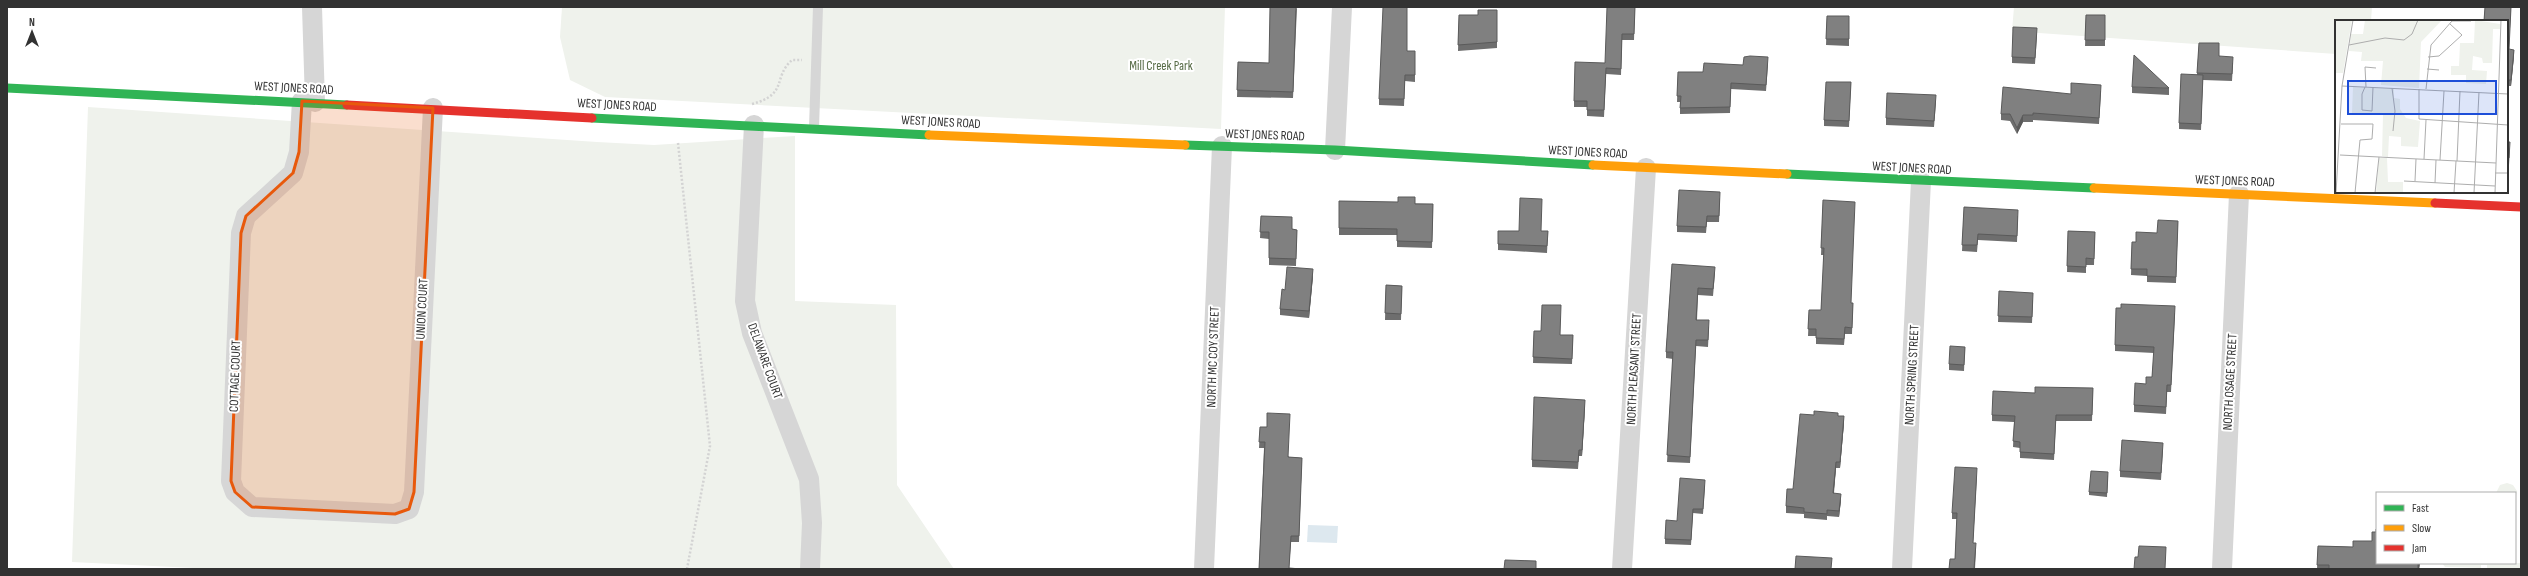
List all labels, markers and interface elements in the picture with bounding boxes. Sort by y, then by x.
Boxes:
north arrow [12,12,52,52]
text: N [29,16,35,29]
inset map [2335,20,2508,193]
park label: Mill Creek Park [1129,58,1193,74]
street label: WEST JONES ROAD [254,78,334,98]
street label: WEST JONES ROAD [577,95,657,115]
street label: WEST JONES ROAD [901,112,981,132]
street label: WEST JONES ROAD [1225,126,1305,144]
street label: WEST JONES ROAD [1548,142,1628,162]
street label: WEST JONES ROAD [1872,158,1952,178]
street label: WEST JONES ROAD [2195,172,2275,190]
street label: UNION COURT [412,278,432,340]
street label: NORTH MC COY STREET [1203,306,1223,408]
street label: NORTH PLEASANT STREET [1623,313,1645,425]
street label: DELAWARE COURT [744,321,786,401]
street label: NORTH SPRING STREET [1901,324,1923,426]
street label: NORTH OSAGE STREET [2219,333,2241,431]
street label: COTTAGE COURT [226,340,244,412]
legend [2376,492,2516,564]
text: Fast [2412,501,2429,516]
text: Slow [2412,521,2431,536]
text: Jam [2411,541,2427,556]

